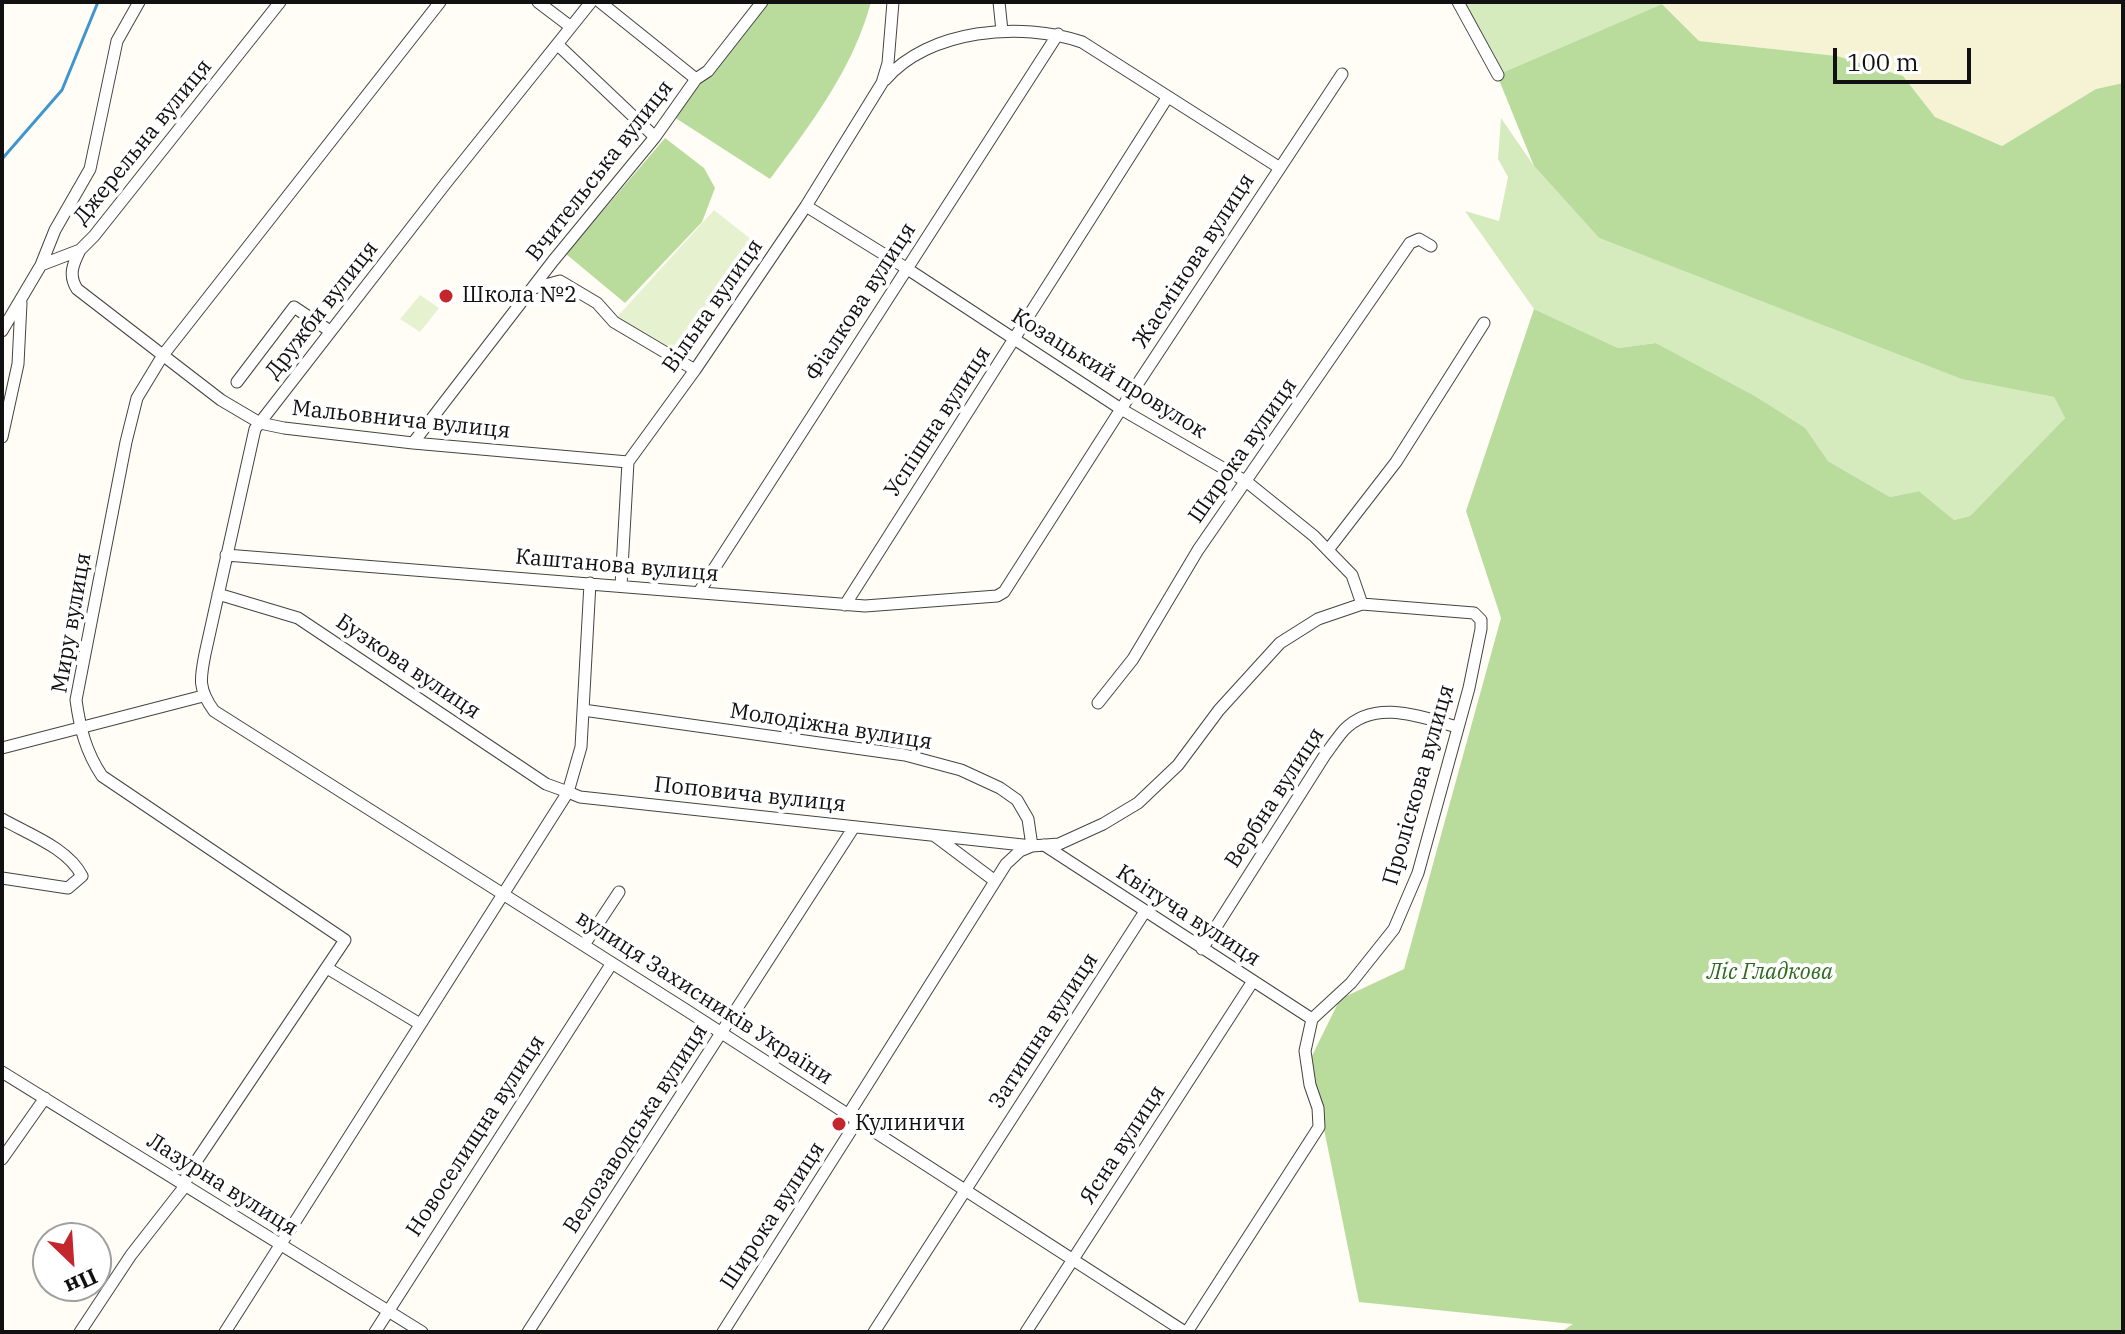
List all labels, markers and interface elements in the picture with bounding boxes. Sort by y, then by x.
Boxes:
scale bar [1837,32,1975,82]
text: 100 m [1847,46,1919,78]
street label: Джерельна вулиця [68,54,218,230]
street label: Вчительська вулиця [521,75,679,267]
street label: Жасмінова вулиця [1128,169,1260,353]
street label: Фіалкова вулиця [800,218,922,386]
street label: Вільна вулиця [657,234,769,378]
street label: Дружби вулиця [260,236,384,384]
place label: Школа №2 [462,283,577,309]
marker: Школа №2 [437,287,455,305]
street label: Козацький провулок [1006,303,1212,445]
street label: Успішна вулиця [879,342,997,502]
street label: Широка вулиця [1183,373,1303,529]
street label: Мальовнича вулиця [290,395,512,445]
street label: Каштанова вулиця [514,544,720,588]
street label: Миру вулиця [47,551,97,695]
street label: Бузкова вулиця [331,609,485,725]
street label: Проліскова вулиця [1378,682,1460,888]
street label: Молодіжна вулиця [728,698,934,756]
street label: Вербна вулиця [1220,723,1330,873]
street label: Поповича вулиця [653,772,847,818]
street label: Квітуча вулиця [1111,860,1265,972]
street label: вулиця Захисників України [571,905,837,1091]
street label: Затишна вулиця [984,948,1104,1114]
park label: Ліс Гладкова [1707,960,1833,986]
street label: Велозаводська вулиця [558,1019,714,1239]
street label: Новоселищна вулиця [401,1030,551,1242]
street label: Ясна вулиця [1075,1081,1171,1209]
place label: Кулиничи [855,1111,965,1137]
marker: Кулиничи [830,1115,848,1133]
street label: Лазурна вулиця [142,1128,302,1242]
street label: Широка вулиця [715,1137,831,1295]
north arrow [32,1222,112,1302]
text: Пн [61,1262,102,1302]

